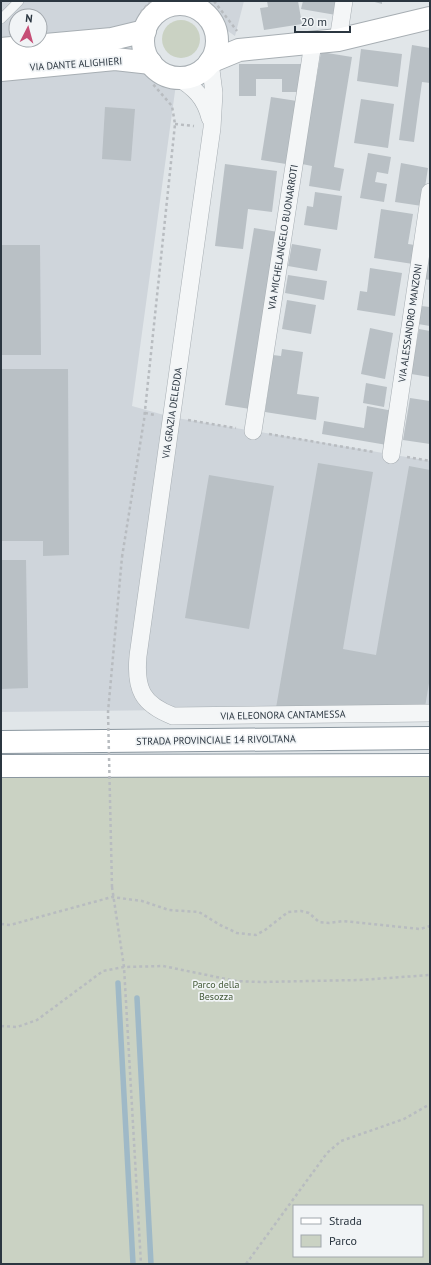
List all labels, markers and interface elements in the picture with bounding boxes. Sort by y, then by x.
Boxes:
north arrow [8,8,48,48]
scale bar [295,8,350,34]
text: N [25,11,33,25]
text: 20 m [301,14,327,29]
street label: VIA DANTE ALIGHIERI [28,54,123,74]
street label: VIA MICHELANGELO BUONARROTI [265,164,301,311]
street label: VIA ALESSANDRO MANZONI [395,263,425,384]
street label: VIA GRAZIA DELEDDA [159,366,185,460]
street label: VIA ELEONORA CANTAMESSA [219,707,346,723]
street label: STRADA PROVINCIALE 14 RIVOLTANA [136,732,296,748]
park label: Parco della Besozza [192,978,240,1003]
legend [293,1205,423,1257]
text: Strada [329,1213,362,1228]
text: Parco [329,1233,357,1248]

